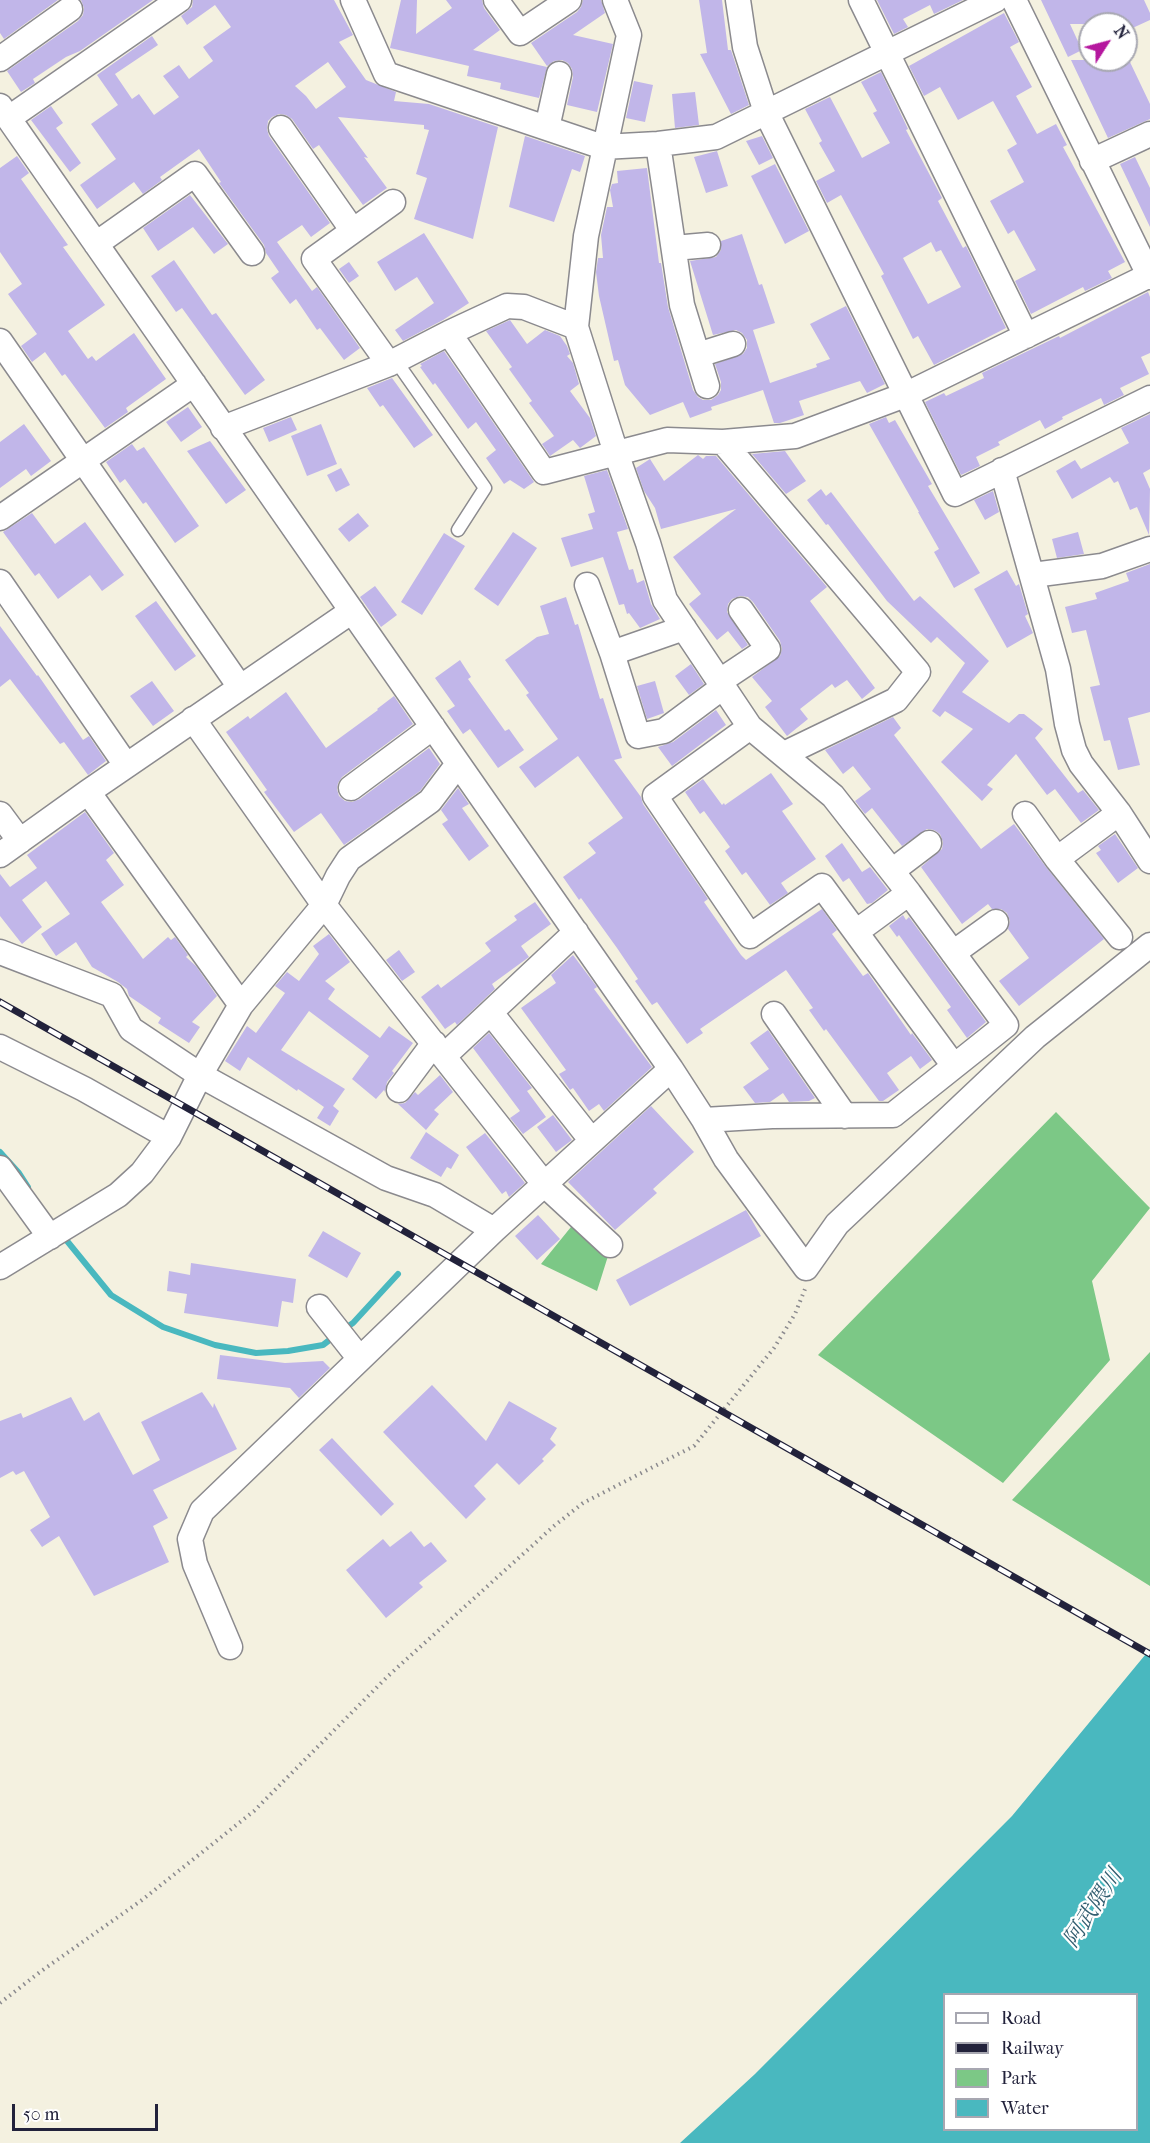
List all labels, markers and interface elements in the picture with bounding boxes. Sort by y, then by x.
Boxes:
north arrow [1078,12,1138,72]
text: N [1110,22,1133,43]
water label: 阿武隈川 [1059,1865,1129,1953]
legend [943,1993,1138,2131]
text: Road [1001,2008,1041,2029]
text: Railway [1001,2038,1064,2059]
text: Park [1001,2068,1037,2089]
scale bar [15,2092,160,2130]
text: Water [1001,2098,1049,2119]
text: 50 m [23,2104,59,2125]

